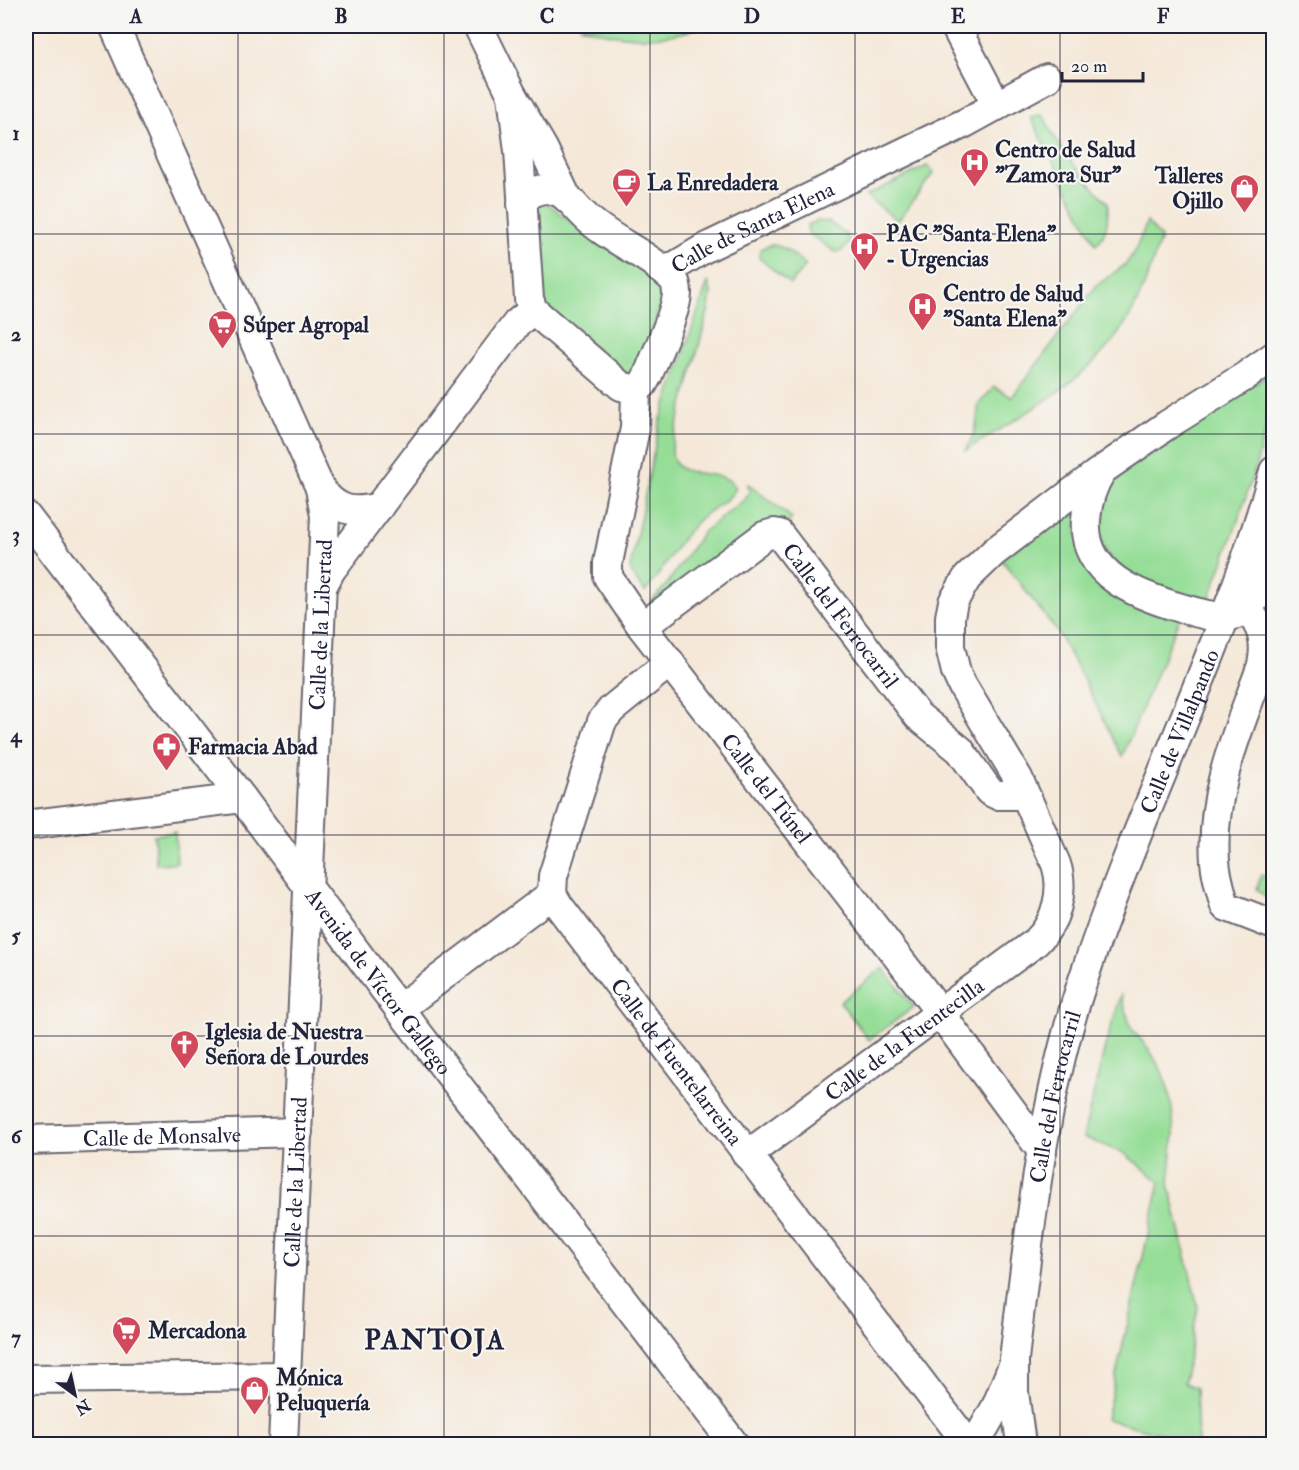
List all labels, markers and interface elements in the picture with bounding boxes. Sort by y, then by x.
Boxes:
text: A [129,4,143,29]
text: B [334,4,348,29]
text: C [540,4,554,29]
text: D [744,4,760,29]
text: E [951,4,966,29]
text: F [1157,4,1170,29]
scale bar [1062,45,1143,83]
text: 20 m [1071,55,1107,78]
text: 1 [12,121,20,146]
place label: Centro de Salud "Zamora Sur" [995,136,1136,189]
hospital icon: Centro de Salud "Zamora Sur" [958,146,990,188]
place label: Talleres Ojillo [1154,162,1223,215]
cafe icon: La Enredadera [610,166,642,208]
place label: La Enredadera [647,169,779,197]
shop icon: Talleres Ojillo [1228,172,1260,214]
street label: Calle de Santa Elena [666,175,840,280]
place label: PAC "Santa Elena" - Urgencias [886,220,1057,274]
hospital icon: PAC "Santa Elena" - Urgencias [849,230,881,272]
place label: Centro de Salud "Santa Elena" [943,280,1084,333]
hospital icon: Centro de Salud "Santa Elena" [906,290,938,332]
supermarket icon: Súper Agropal [206,308,238,350]
place label: Súper Agropal [243,311,369,340]
text: 2 [11,322,21,347]
text: 3 [12,522,20,547]
street label: Calle del Ferrocarril [776,538,905,694]
street label: Calle de la Libertad [303,539,339,711]
street label: Calle de Villalpando [1134,646,1226,818]
text: 4 [10,723,23,748]
street label: Calle del Túnel [715,728,818,850]
pharmacy icon: Farmacia Abad [151,730,183,772]
place label: Farmacia Abad [188,733,318,761]
street label: Avenida de Víctor Gallego [298,882,458,1081]
text: 5 [12,923,22,948]
street label: Calle de la Fuentecilla [820,972,990,1108]
street label: Calle de Fuentelarreina [604,973,749,1152]
street label: Calle del Ferrocarril [1024,1007,1088,1185]
place label: Iglesia de Nuestra Señora de Lourdes [205,1018,369,1071]
church icon: Iglesia de Nuestra Señora de Lourdes [168,1028,200,1070]
street label: Calle de la Libertad [278,1096,314,1268]
street label: Calle de Monsalve [82,1121,241,1153]
text: 6 [11,1124,23,1149]
supermarket icon: Mercadona [111,1314,143,1356]
place label: Mercadona [147,1317,247,1345]
district label: PANTOJA [364,1323,506,1358]
text: 7 [11,1325,21,1350]
place label: Mónica Peluquería [275,1364,370,1418]
north arrow [45,1365,105,1425]
shop icon: Mónica Peluquería [239,1374,271,1416]
text: N [71,1394,95,1419]

